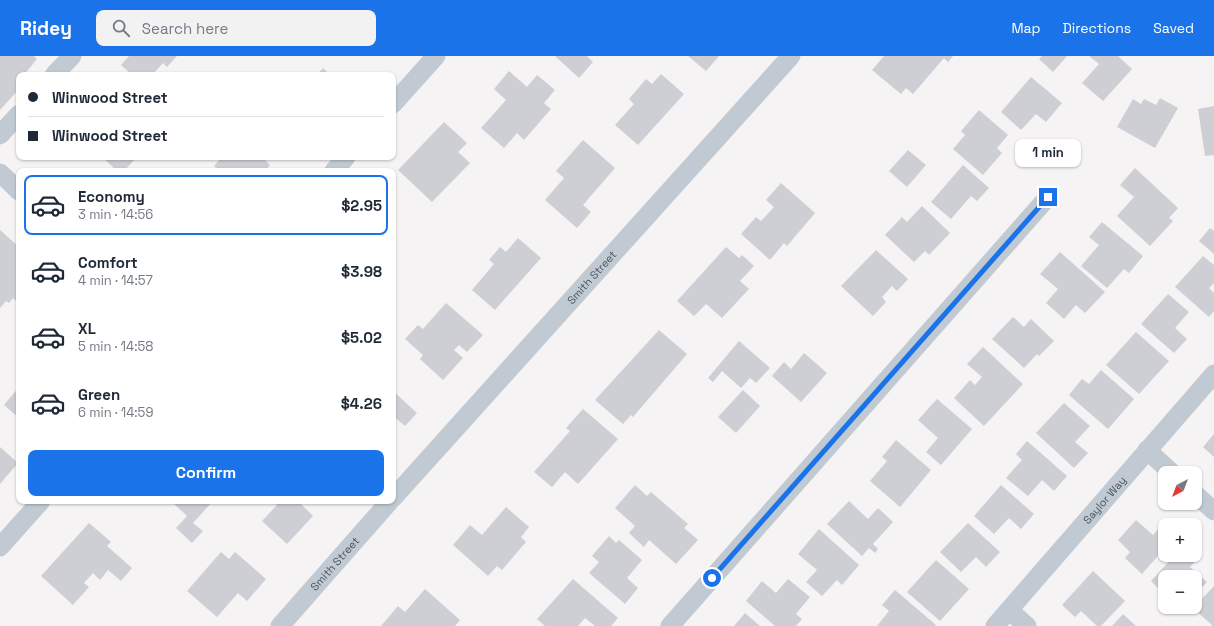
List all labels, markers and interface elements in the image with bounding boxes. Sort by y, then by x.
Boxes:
search box [96,10,376,46]
text: Ridey [20,16,72,41]
icon: search [110,17,132,39]
text: Search here [142,19,228,38]
text: Map [1011,19,1041,37]
text: Directions [1063,19,1131,37]
text: Saved [1153,19,1194,37]
text: Winwood Street [52,88,168,107]
text: Winwood Street [52,126,168,145]
callout: 1 min [1015,139,1081,167]
text: 1 min [1032,144,1064,161]
icon: car [30,187,66,223]
text: Economy [78,187,145,206]
route end [1039,188,1057,206]
text: $2.95 [341,196,382,215]
text: 3 min · 14:56 [78,206,153,223]
street label: Smith Street [564,248,619,307]
icon: car [30,253,66,289]
text: Comfort [78,253,138,272]
text: $3.98 [341,262,382,281]
text: 4 min · 14:57 [78,272,153,289]
icon: car [30,319,66,355]
text: XL [78,319,96,338]
text: $5.02 [341,328,382,347]
text: 5 min · 14:58 [78,338,153,355]
icon: car [30,385,66,421]
text: Green [78,385,120,404]
text: $4.26 [341,394,382,413]
text: 6 min · 14:59 [78,404,153,421]
button: Confirm [28,450,384,496]
north arrow [1158,466,1202,510]
map controls [1158,466,1202,614]
street label: Saylor Way [1080,473,1129,527]
button: + [1158,518,1202,562]
street label: Smith Street [307,534,362,594]
route start [703,569,721,587]
button: − [1158,570,1202,614]

